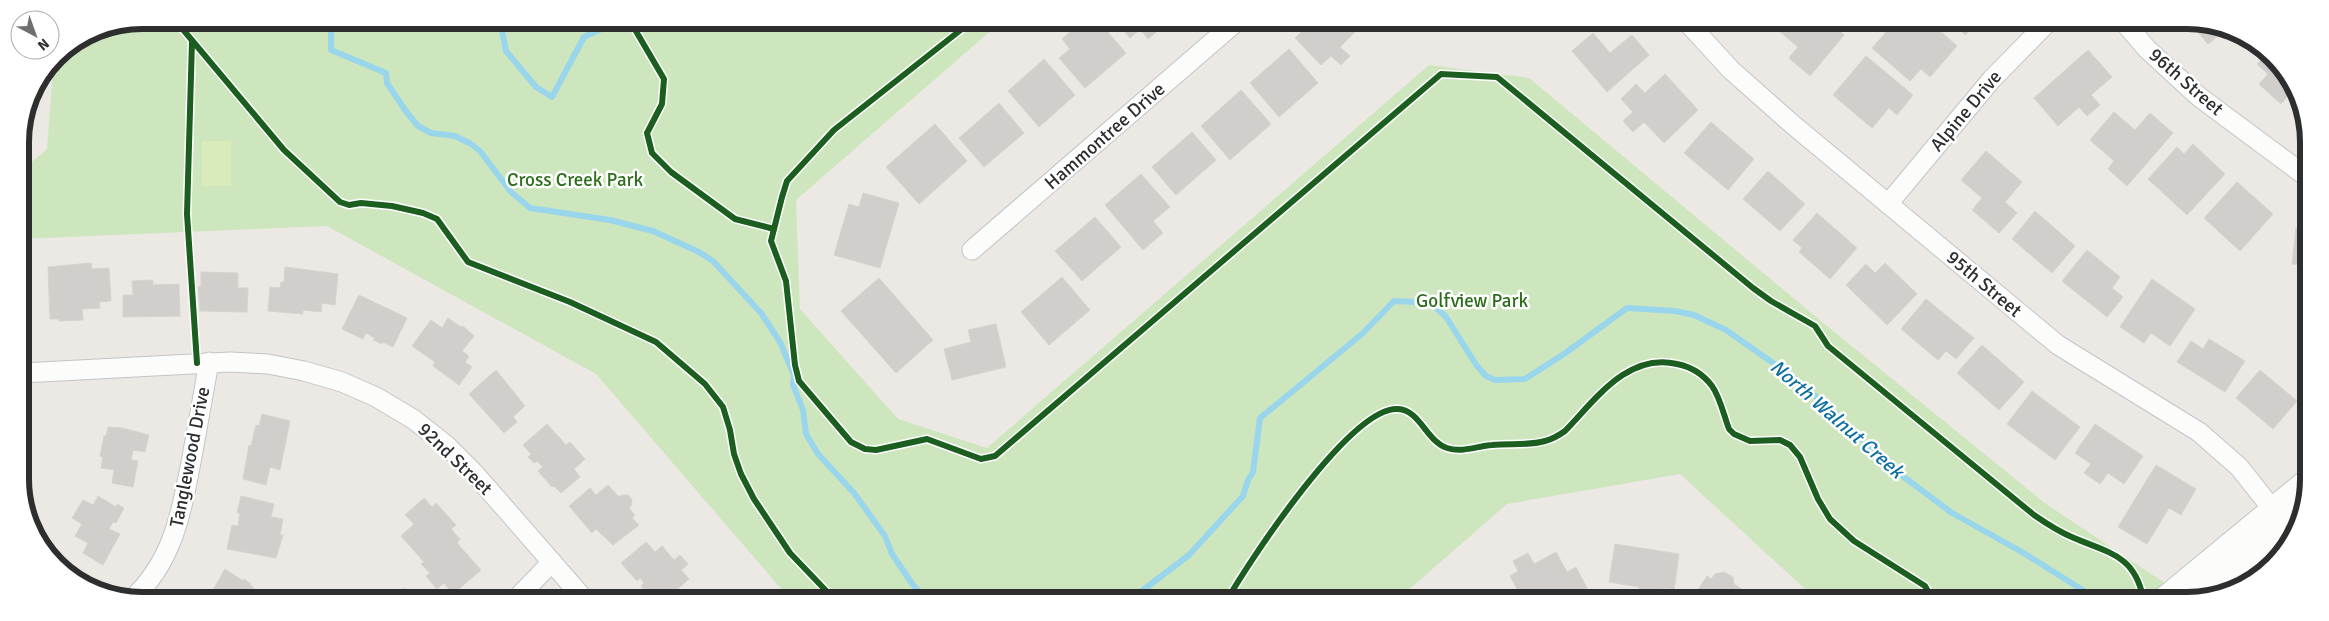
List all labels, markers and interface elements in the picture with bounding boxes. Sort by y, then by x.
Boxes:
north arrow [10,10,60,60]
text: N [34,35,52,54]
street label: 96th Street [2144,43,2229,121]
street label: Alpine Drive [1925,65,2007,157]
street label: Hammontree Drive [1040,77,1170,195]
park label: Cross Creek Park [507,168,644,192]
street label: 95th Street [1941,245,2027,323]
park label: Golfview Park [1416,289,1528,313]
water label: North Walnut Creek [1765,354,1910,485]
street label: Tanglewood Drive [165,385,215,529]
street label: 92nd Street [413,417,498,501]

